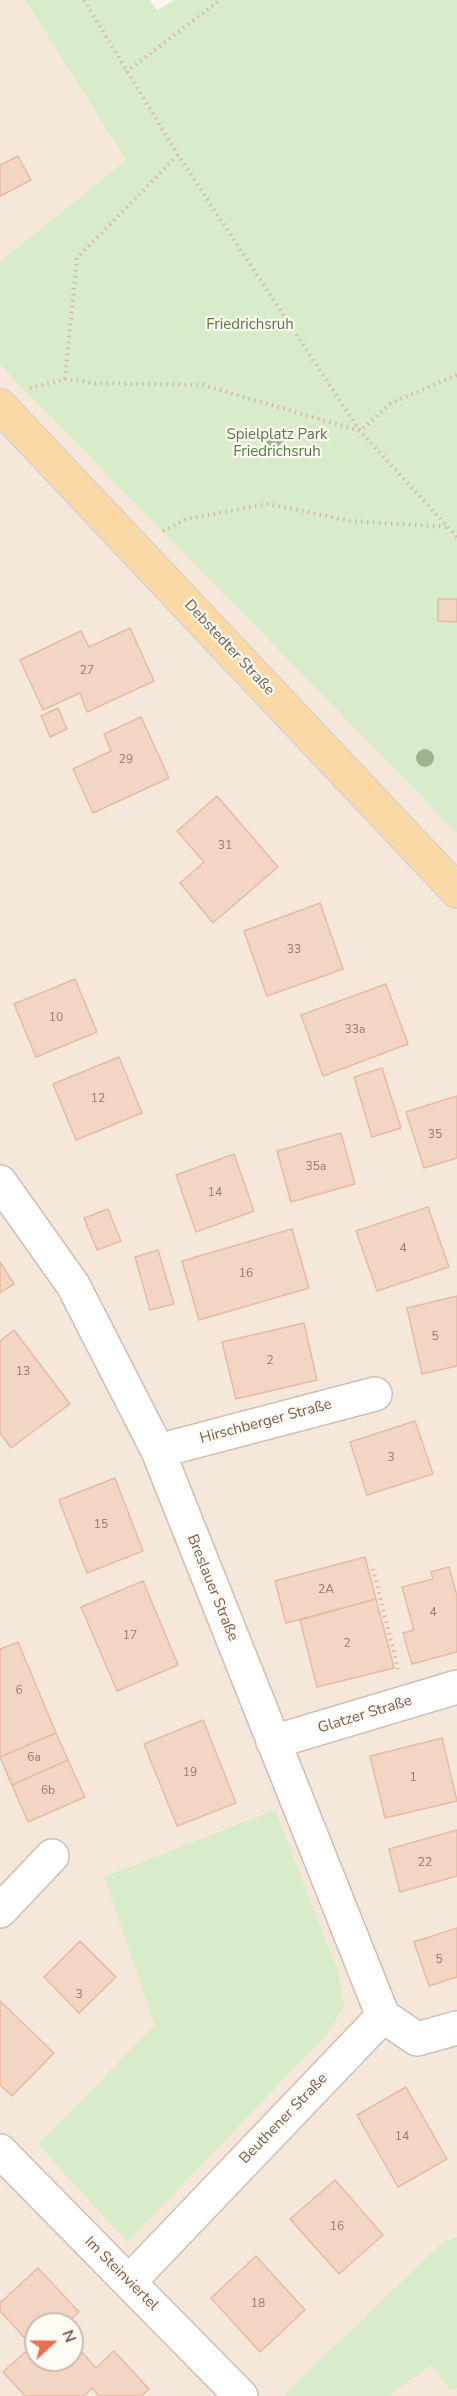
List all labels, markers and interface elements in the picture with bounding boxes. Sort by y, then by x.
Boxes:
park label: Friedrichsruh [206,316,294,334]
park label: Spielplatz Park Friedrichsruh [226,426,328,461]
street label: Debstedter Straße [180,596,278,700]
house number: 27 [80,664,94,678]
house number: 29 [119,753,133,767]
house number: 31 [218,839,232,853]
house number: 33 [287,943,301,957]
house number: 10 [49,1011,63,1025]
house number: 33a [345,1023,365,1037]
house number: 12 [91,1092,105,1106]
house number: 35 [428,1128,442,1142]
house number: 35a [306,1160,326,1174]
house number: 14 [208,1186,222,1200]
house number: 4 [399,1242,407,1256]
house number: 16 [239,1267,253,1281]
house number: 5 [431,1330,439,1344]
house number: 2 [266,1354,274,1368]
house number: 13 [16,1365,30,1379]
street label: Hirschberger Straße [198,1396,334,1448]
house number: 3 [387,1451,395,1465]
house number: 15 [94,1518,108,1532]
street label: Breslauer Straße [182,1532,242,1644]
house number: 2A [318,1583,334,1597]
house number: 4 [429,1606,437,1620]
house number: 17 [123,1629,137,1643]
house number: 2 [343,1637,351,1651]
house number: 6 [15,1684,23,1698]
street label: Glatzer Straße [316,1692,414,1738]
house number: 6a [27,1751,41,1765]
house number: 19 [183,1766,197,1780]
house number: 1 [409,1771,417,1785]
house number: 6b [41,1784,55,1798]
house number: 22 [418,1856,432,1870]
house number: 5 [435,1953,443,1967]
house number: 3 [75,1988,83,2002]
street label: Beuthener Straße [236,2070,332,2168]
house number: 14 [395,2130,409,2144]
house number: 16 [330,2220,344,2234]
street label: Im Steinviertel [80,2233,162,2315]
house number: 18 [251,2297,265,2311]
north arrow [24,2312,84,2372]
text: N [57,2327,81,2346]

